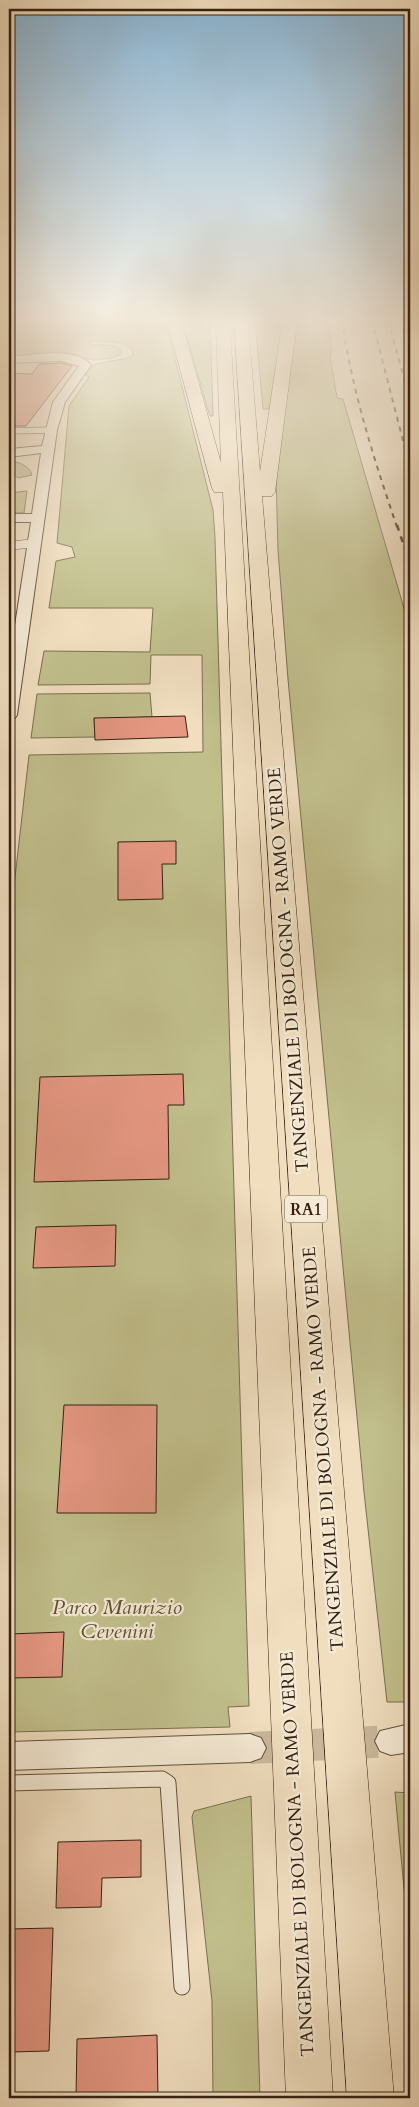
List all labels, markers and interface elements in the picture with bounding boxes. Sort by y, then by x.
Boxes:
street label: TANGENZIALE DI BOLOGNA - RAMO VERDE [262,767,315,1173]
road number: RA1 [285,1196,327,1222]
street label: TANGENZIALE DI BOLOGNA - RAMO VERDE [297,1246,350,1652]
park label: Parco Maurizio Cevenini [52,1593,182,1646]
street label: TANGENZIALE DI BOLOGNA - RAMO VERDE [274,1651,321,2057]

